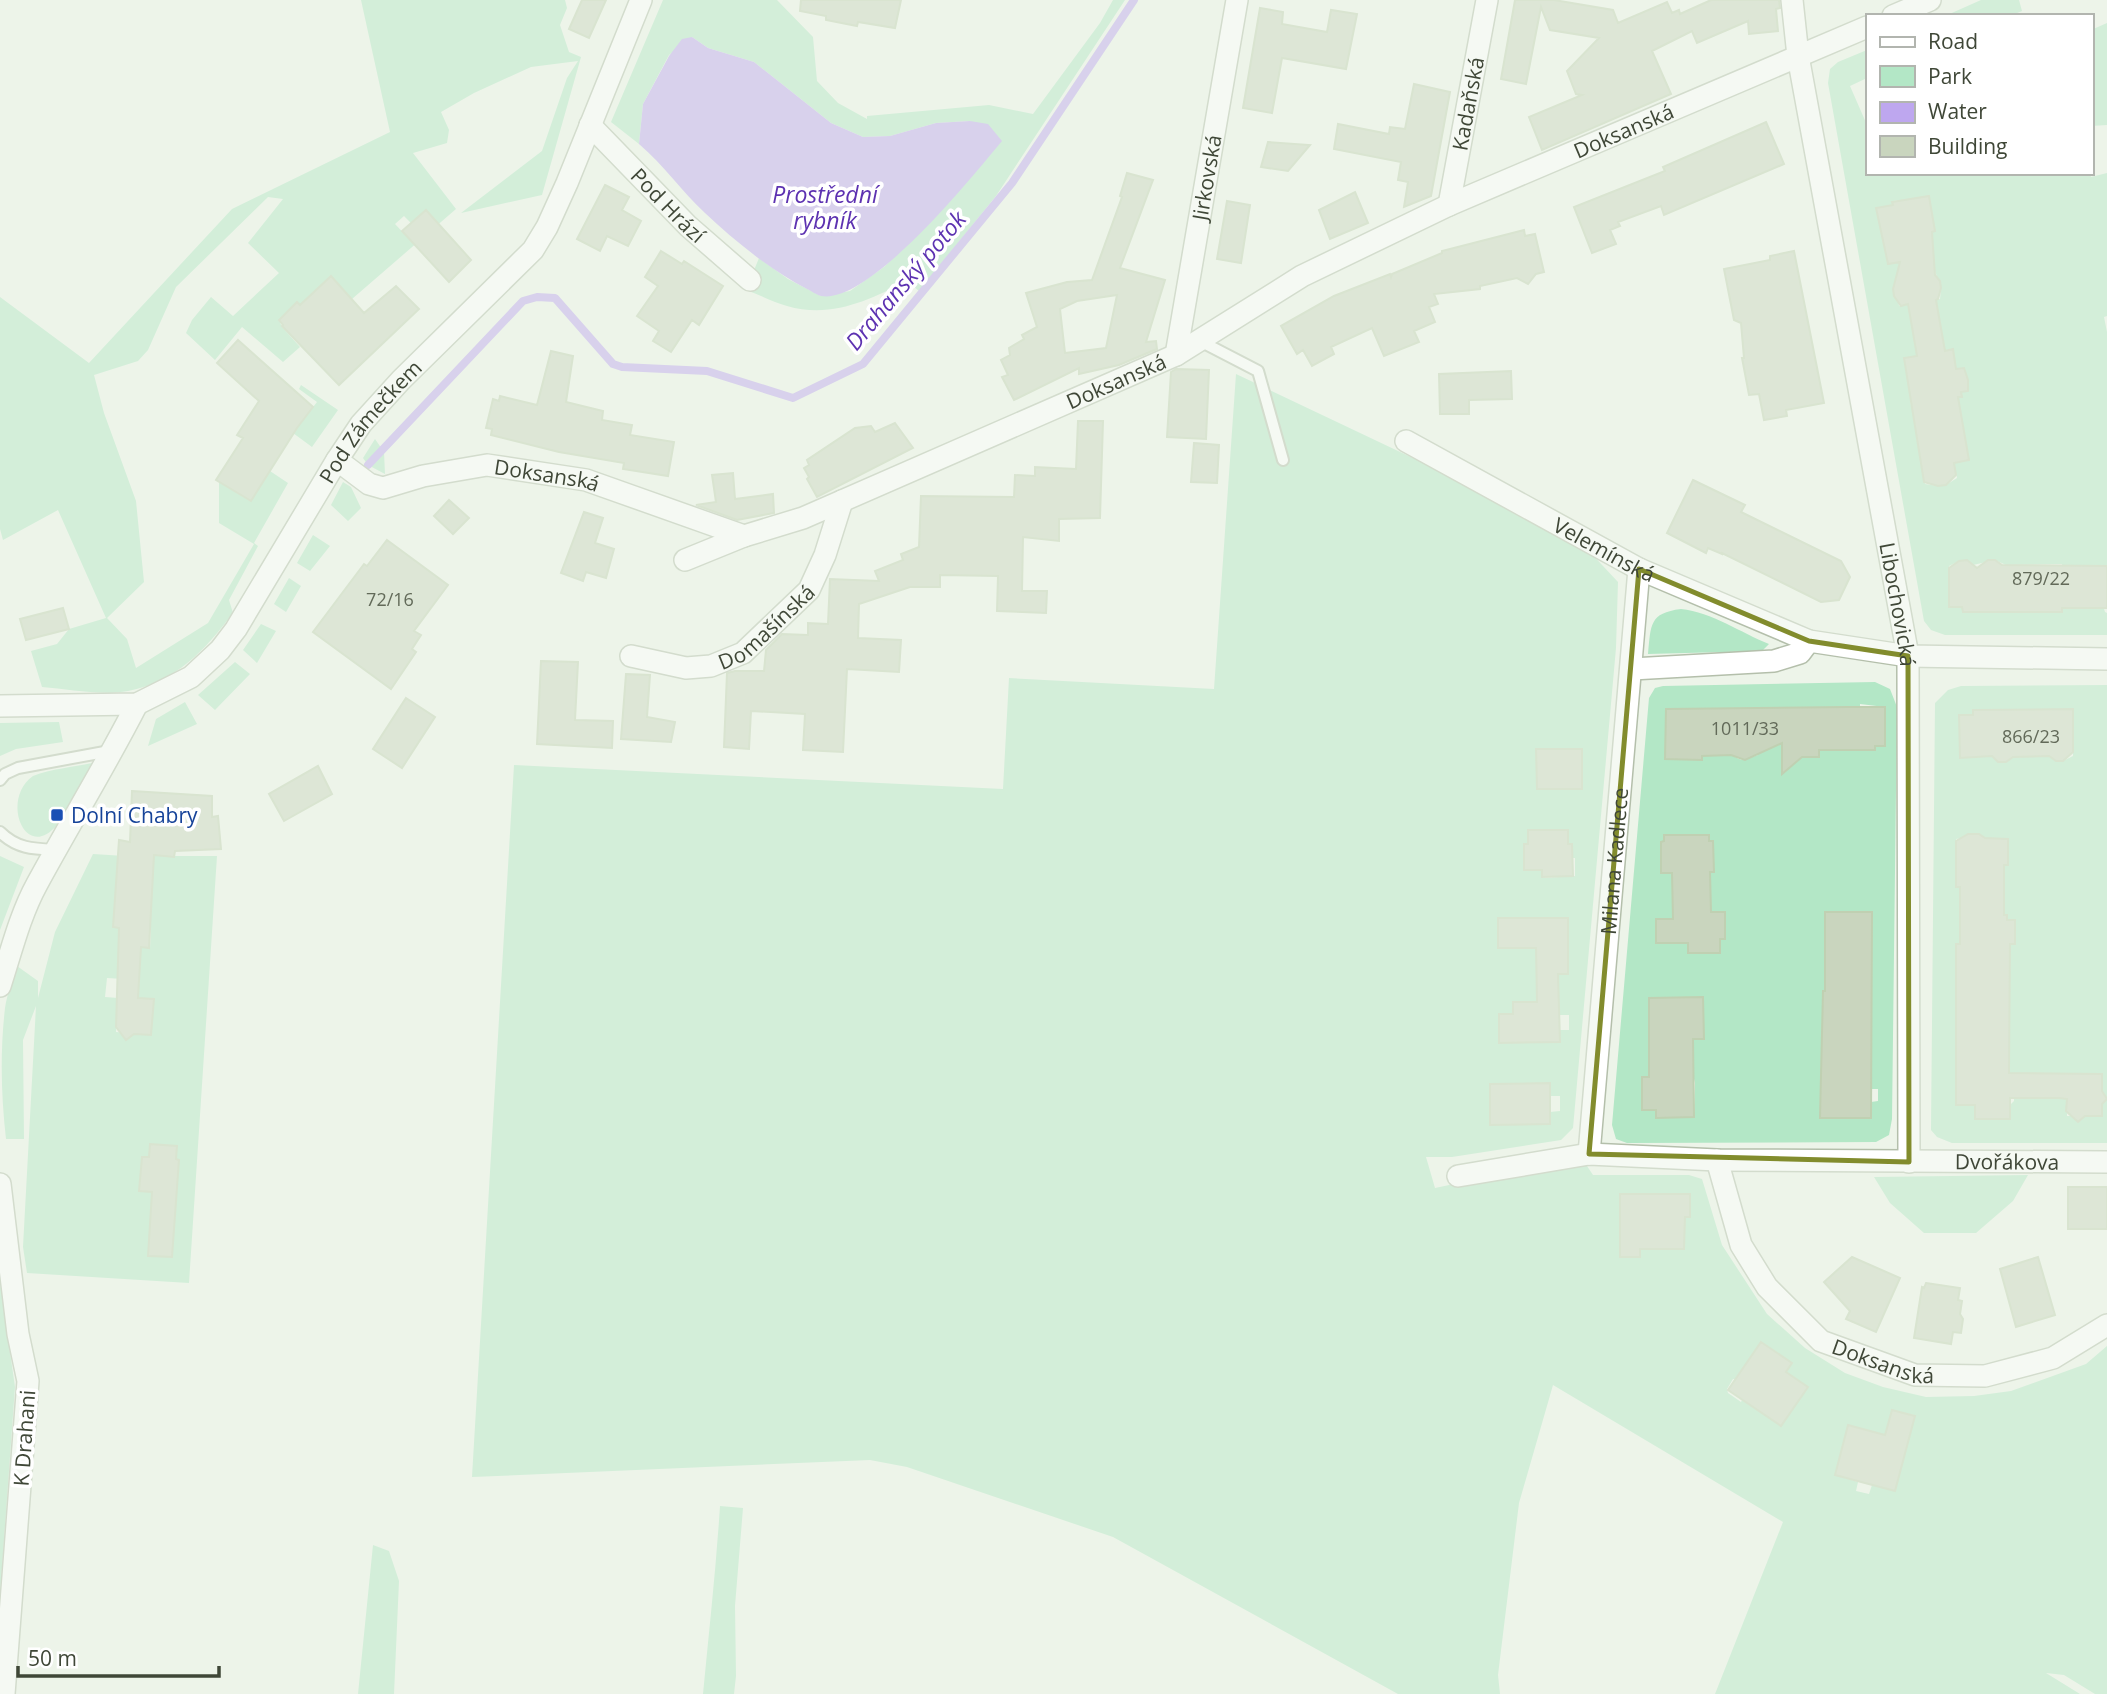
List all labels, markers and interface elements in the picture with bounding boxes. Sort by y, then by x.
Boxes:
legend [1866,14,2093,175]
text: Road [1928,27,1978,55]
street label: Kadaňská [1445,55,1490,153]
text: Park [1928,62,1972,90]
street label: Doksanská [1569,97,1678,164]
text: Water [1928,97,1987,125]
text: Building [1928,132,2007,160]
street label: Jirkovská [1185,133,1228,225]
street label: Pod Hrází [625,162,712,249]
water label: Prostřední rybník [772,178,881,236]
water label: Drahanský potok [837,203,973,356]
street label: Doksanská [1062,347,1170,415]
street label: Pod Zámečkem [312,354,428,488]
street label: Doksanská [492,452,604,498]
street label: Velemínská [1548,511,1659,588]
street label: Libochovická [1873,540,1922,667]
house number: 879/22 [2012,566,2070,590]
street label: Domašínská [714,578,821,676]
house number: 72/16 [366,587,414,611]
house number: 1011/33 [1711,716,1779,740]
house number: 866/23 [2002,724,2060,748]
street label: Milana Kadlece [1594,786,1634,936]
place label: Dolní Chabry [71,801,198,829]
marker: Dolní Chabry [49,807,65,823]
street label: Dvořákova [1955,1147,2059,1176]
street label: Doksanská [1828,1332,1934,1389]
street label: K Drahani [7,1389,41,1487]
scale bar [18,1634,219,1678]
text: 50 m [28,1644,77,1672]

